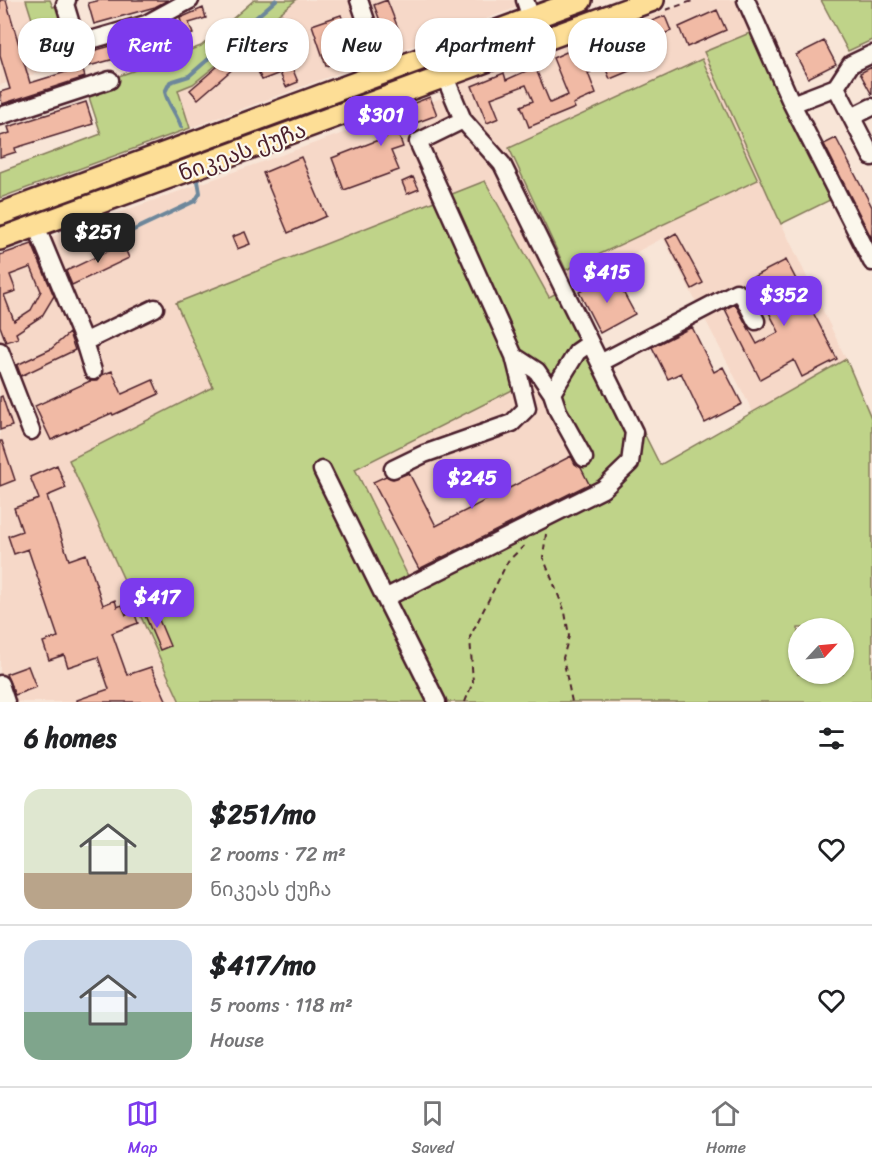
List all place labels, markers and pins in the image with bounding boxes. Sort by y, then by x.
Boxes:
pin: $301 [345,96,417,147]
pin: $251 [62,213,134,264]
pin: $415 [571,253,643,304]
pin: $352 [748,276,820,327]
pin: $245 [436,459,508,510]
pin: $417 [121,578,193,629]

